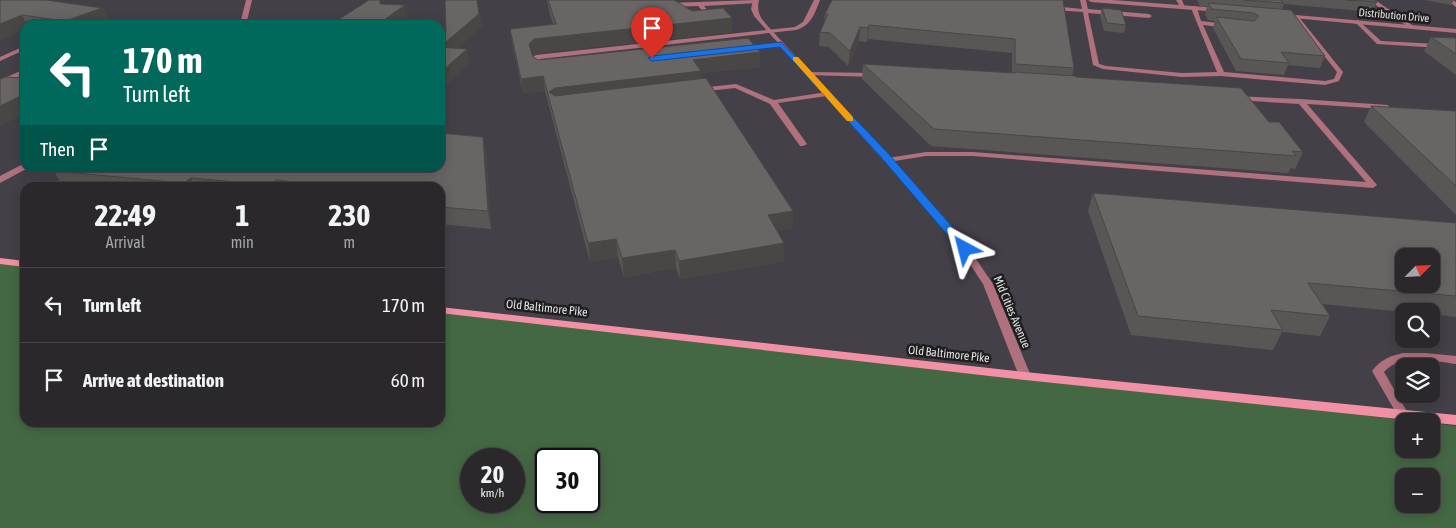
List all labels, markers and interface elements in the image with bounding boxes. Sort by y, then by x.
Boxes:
street label: Distribution Drive [1358,6,1430,24]
pin [631,7,673,58]
icon: arrive [638,14,666,42]
icon: left [40,40,105,105]
text: 170 m [123,40,202,80]
text: Turn left [123,81,190,107]
icon: arrive [85,135,113,163]
text: Then [40,138,75,160]
text: 22:49 [94,198,156,232]
text: 1 [235,198,249,232]
text: 230 [328,198,370,232]
position arrow [938,222,990,274]
text: Arrival [106,233,145,251]
text: min [231,233,254,251]
text: m [344,233,355,251]
north arrow [1395,248,1440,292]
map controls [1395,248,1440,513]
street label: Mid Cities Avenue [991,274,1033,350]
icon: left [40,291,68,319]
text: Turn left [83,294,141,316]
text: 170 m [382,294,425,316]
street label: Old Baltimore Pike [506,297,588,319]
button: search [1395,303,1440,348]
street label: Old Baltimore Pike [908,343,990,365]
button: layers [1395,358,1440,403]
icon: arrive [40,366,68,394]
text: Arrive at destination [83,369,224,391]
text: 60 m [391,369,425,391]
button: + [1395,413,1440,458]
speed limit sign: 30 [535,448,600,513]
text: 20 [481,460,504,488]
button: − [1395,468,1440,513]
text: km/h [481,486,504,500]

